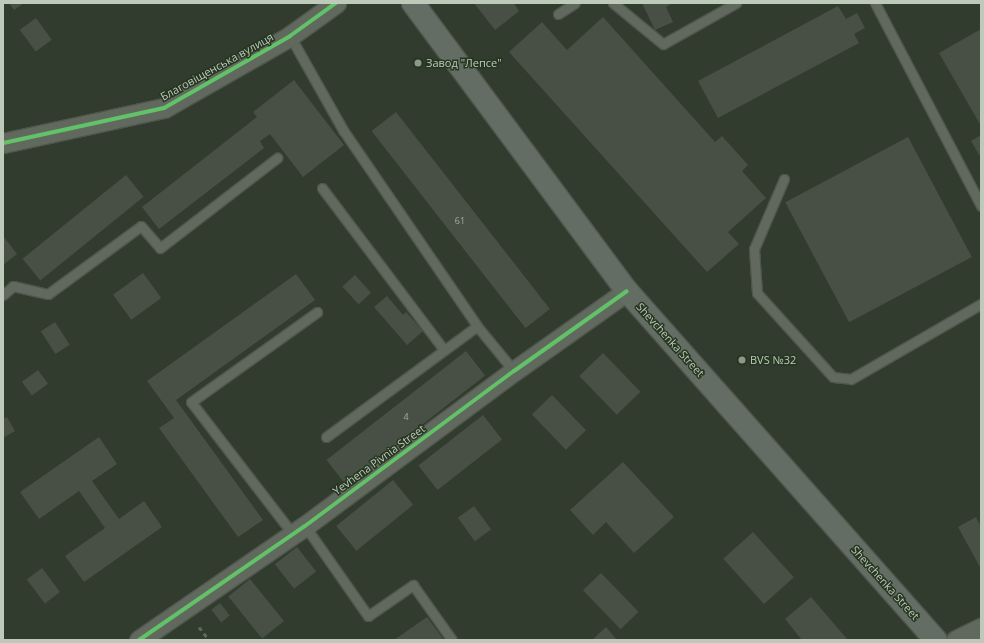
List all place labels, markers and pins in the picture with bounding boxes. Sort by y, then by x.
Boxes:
place label: Завод "Лепсе" [426,56,502,70]
marker: Завод "Лепсе" [413,58,423,68]
place label: BVS №32 [750,353,796,367]
marker: BVS №32 [737,355,747,365]

